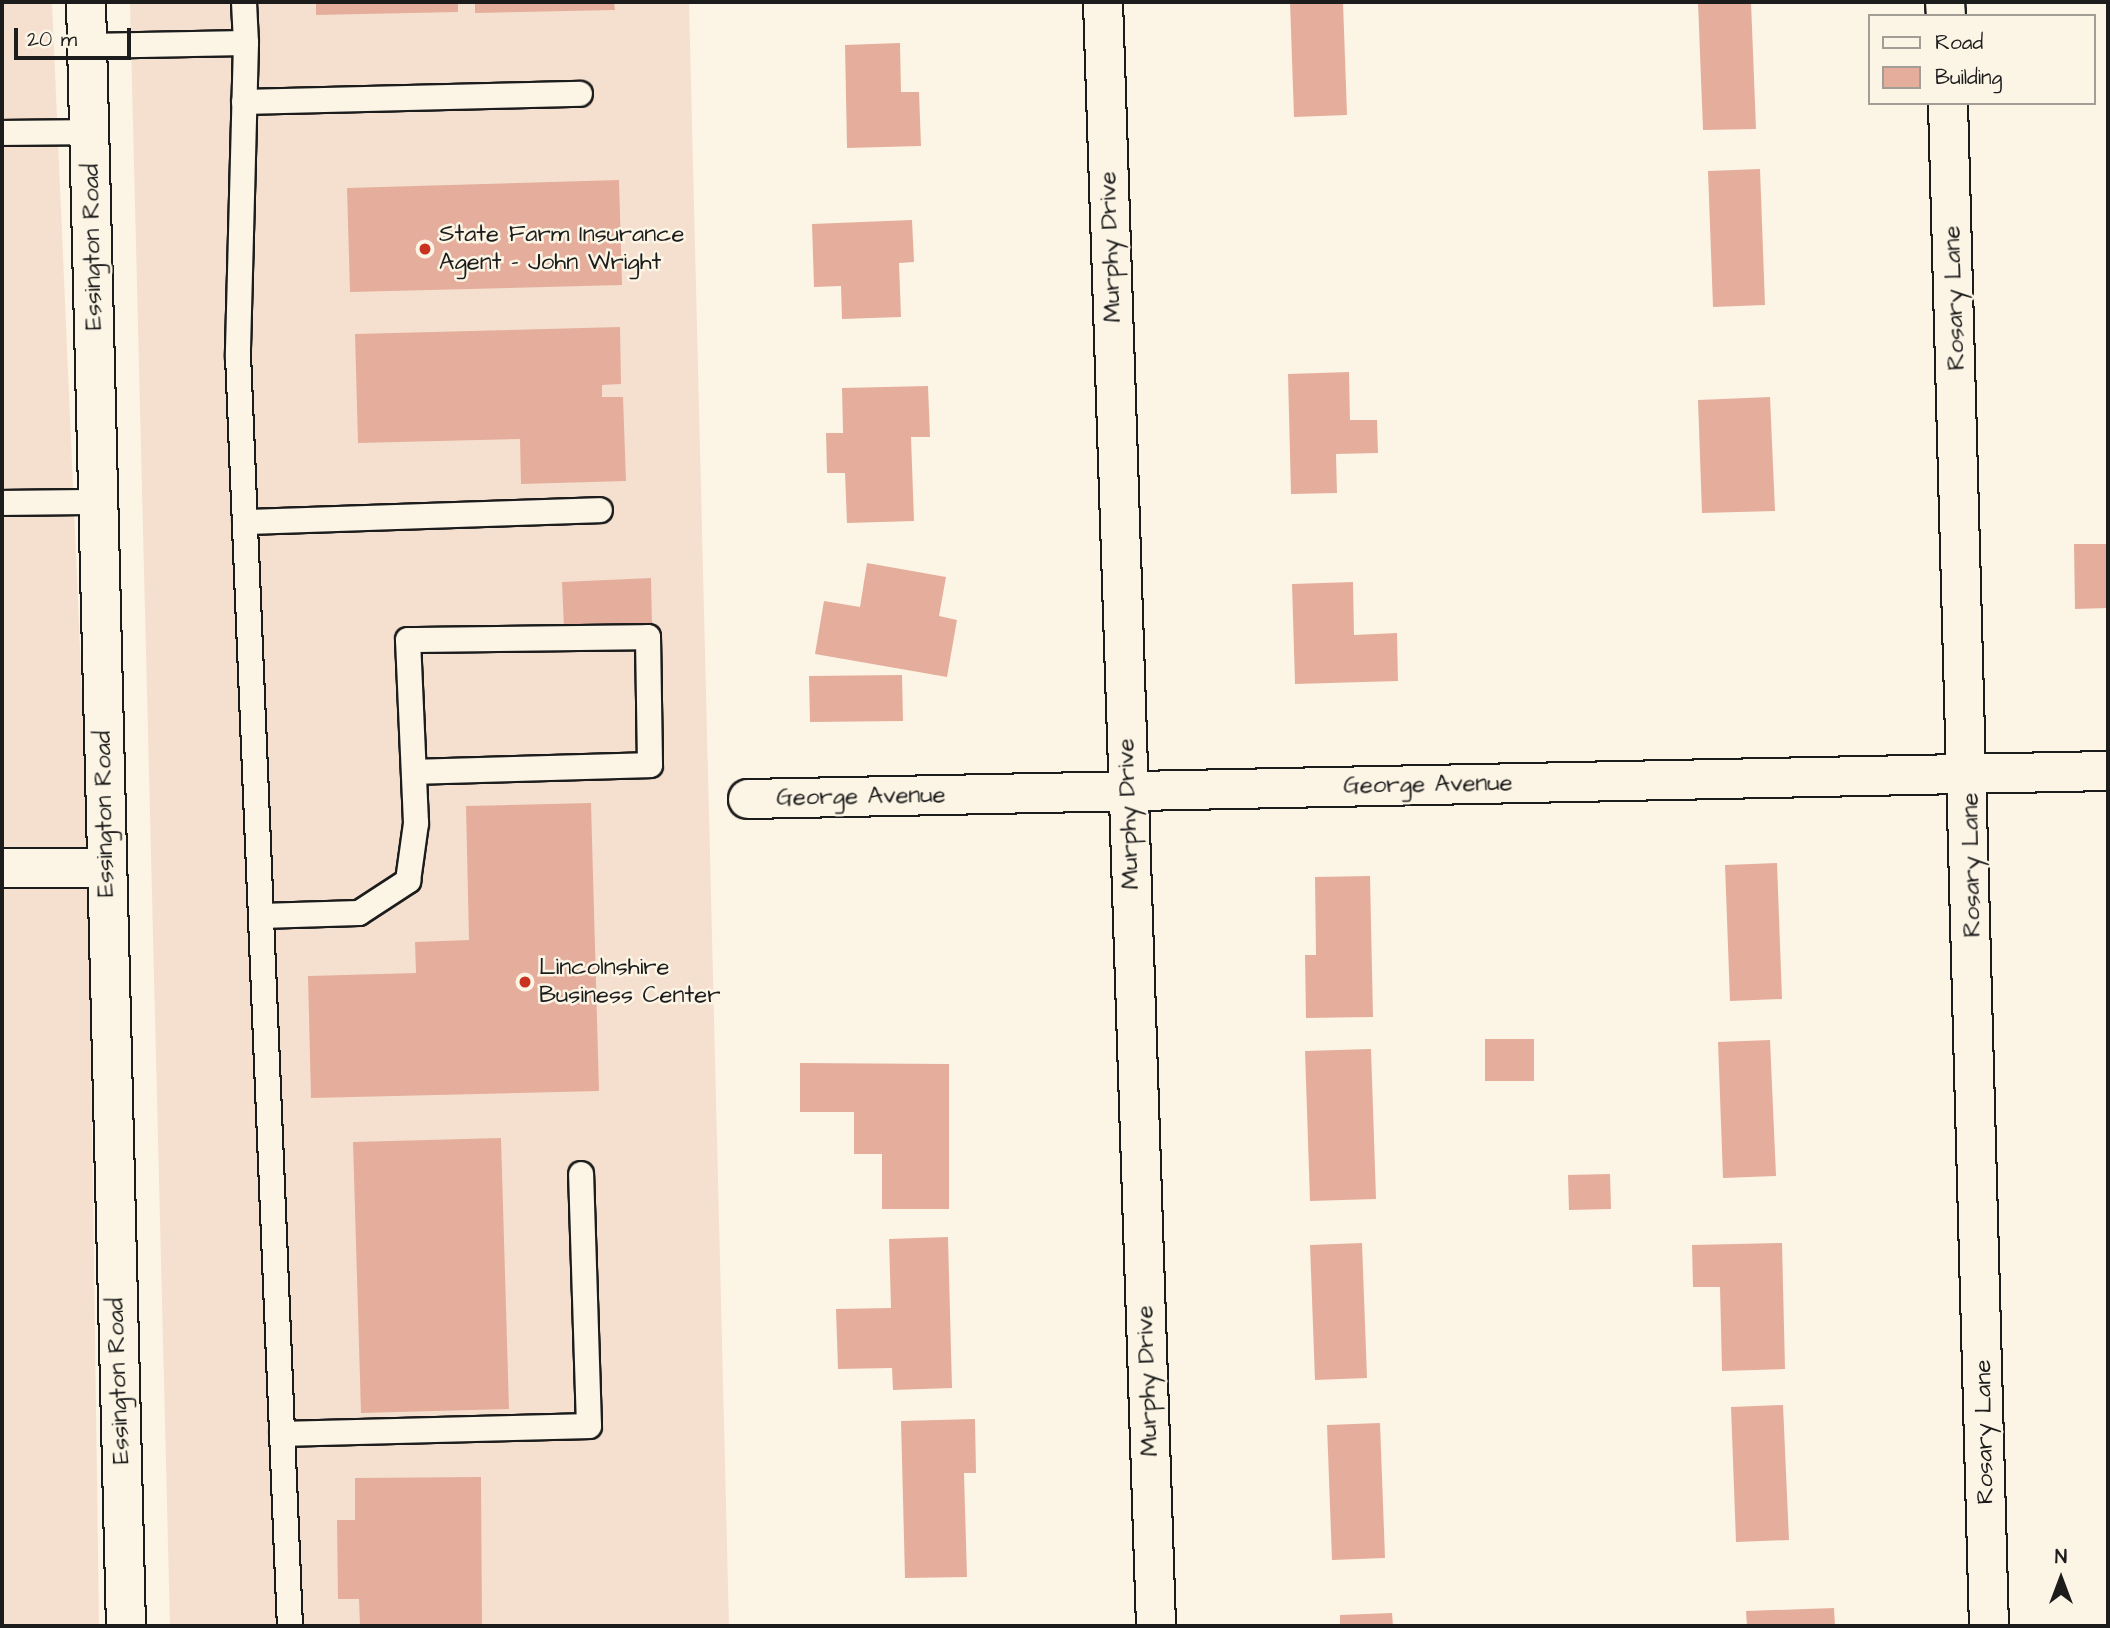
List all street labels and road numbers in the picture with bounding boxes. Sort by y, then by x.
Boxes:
street label: Essington Road [77,164,109,330]
street label: Murphy Drive [1094,171,1128,323]
street label: Rosary Lane [1938,225,1972,371]
street label: Essington Road [89,731,121,897]
street label: Murphy Drive [1112,738,1146,890]
street label: George Avenue [1343,769,1513,801]
street label: George Avenue [776,781,946,813]
street label: Rosary Lane [1956,792,1988,938]
street label: Essington Road [102,1297,136,1465]
street label: Murphy Drive [1131,1305,1165,1457]
street label: Rosary Lane [1969,1359,2001,1505]

